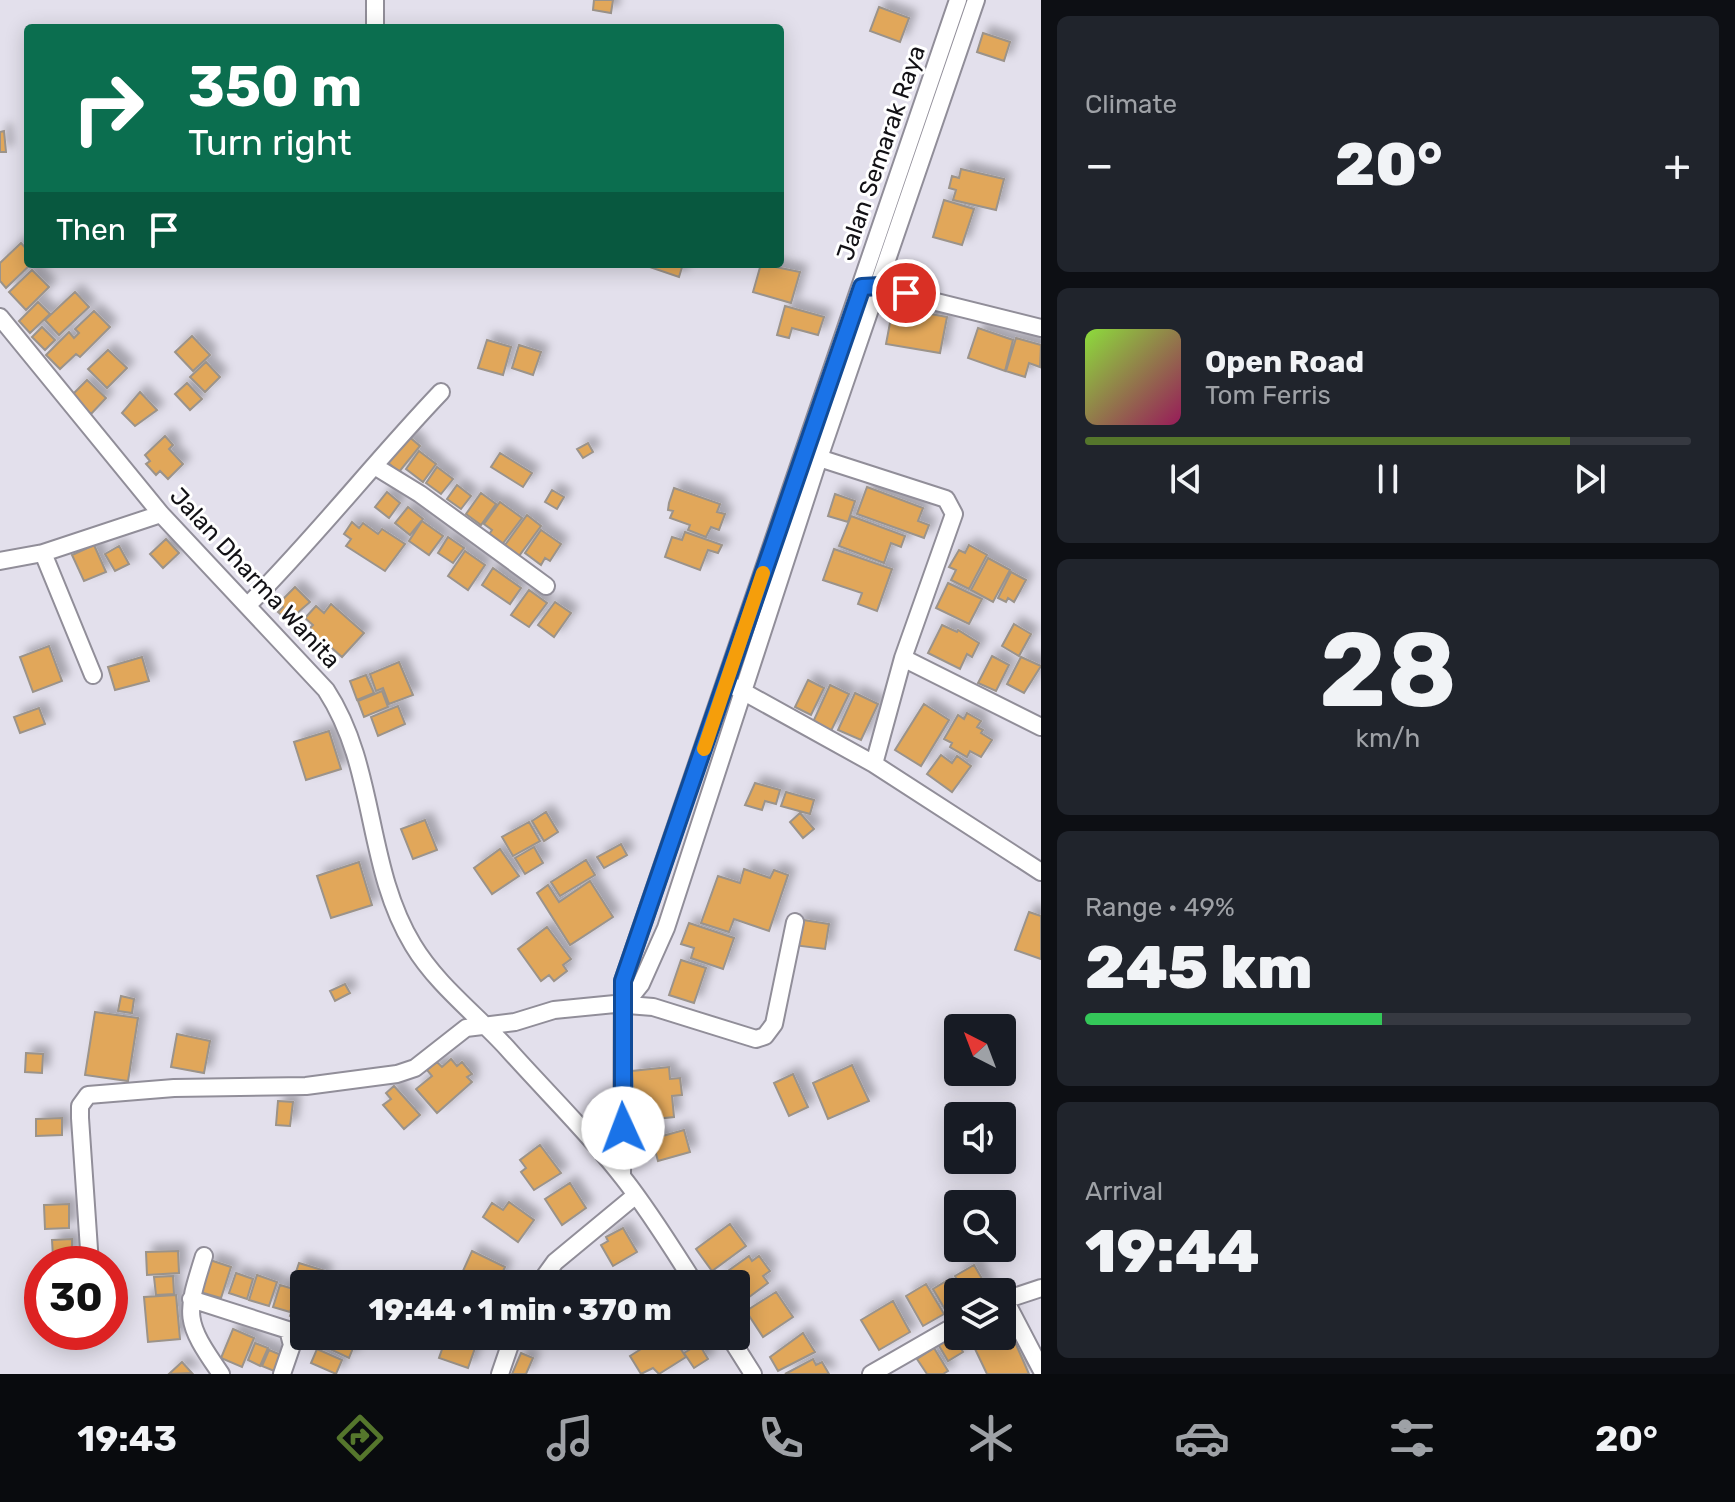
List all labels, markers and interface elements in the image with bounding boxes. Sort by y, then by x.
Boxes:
street label: Jalan Semarak Raya [831,42,931,264]
text: 350 m [188,54,362,120]
icon: right [56,56,160,160]
text: Climate [1085,89,1177,120]
text: Turn right [188,121,352,164]
text: 20° [1335,129,1442,200]
text: − [1085,139,1114,191]
text: + [1664,139,1691,191]
icon: arrive [142,208,186,252]
text: Then [56,212,126,248]
pin [872,259,940,327]
icon: arrive [884,271,928,315]
text: Open Road [1205,344,1364,380]
text: Tom Ferris [1205,380,1331,411]
icon: previous [1164,457,1208,501]
icon: pause [1366,457,1410,501]
icon: next [1568,457,1612,501]
street label: Jalan Dharma Wanita [164,482,346,674]
text: 28 [1319,609,1457,732]
text: km/h [1356,723,1420,754]
text: Range · 49% [1085,892,1235,923]
text: 245 km [1085,932,1313,1003]
north arrow [944,1014,1016,1086]
map controls [944,1014,1016,1350]
position arrow [581,1086,665,1170]
button: sound [944,1102,1016,1174]
text: Arrival [1085,1176,1163,1207]
button: search [944,1190,1016,1262]
text: 19:44 [1085,1216,1260,1287]
speed limit sign: 30 [24,1246,128,1350]
button: layers [944,1278,1016,1350]
text: 19:44 · 1 min · 370 m [369,1292,671,1328]
icon: directions [332,1410,388,1466]
icon: music [542,1410,598,1466]
icon: phone [753,1410,809,1466]
icon: climate [963,1410,1019,1466]
icon: car [1174,1410,1230,1466]
icon: filters [1384,1410,1440,1466]
text: 19:43 [77,1417,177,1460]
text: 20° [1595,1417,1658,1460]

